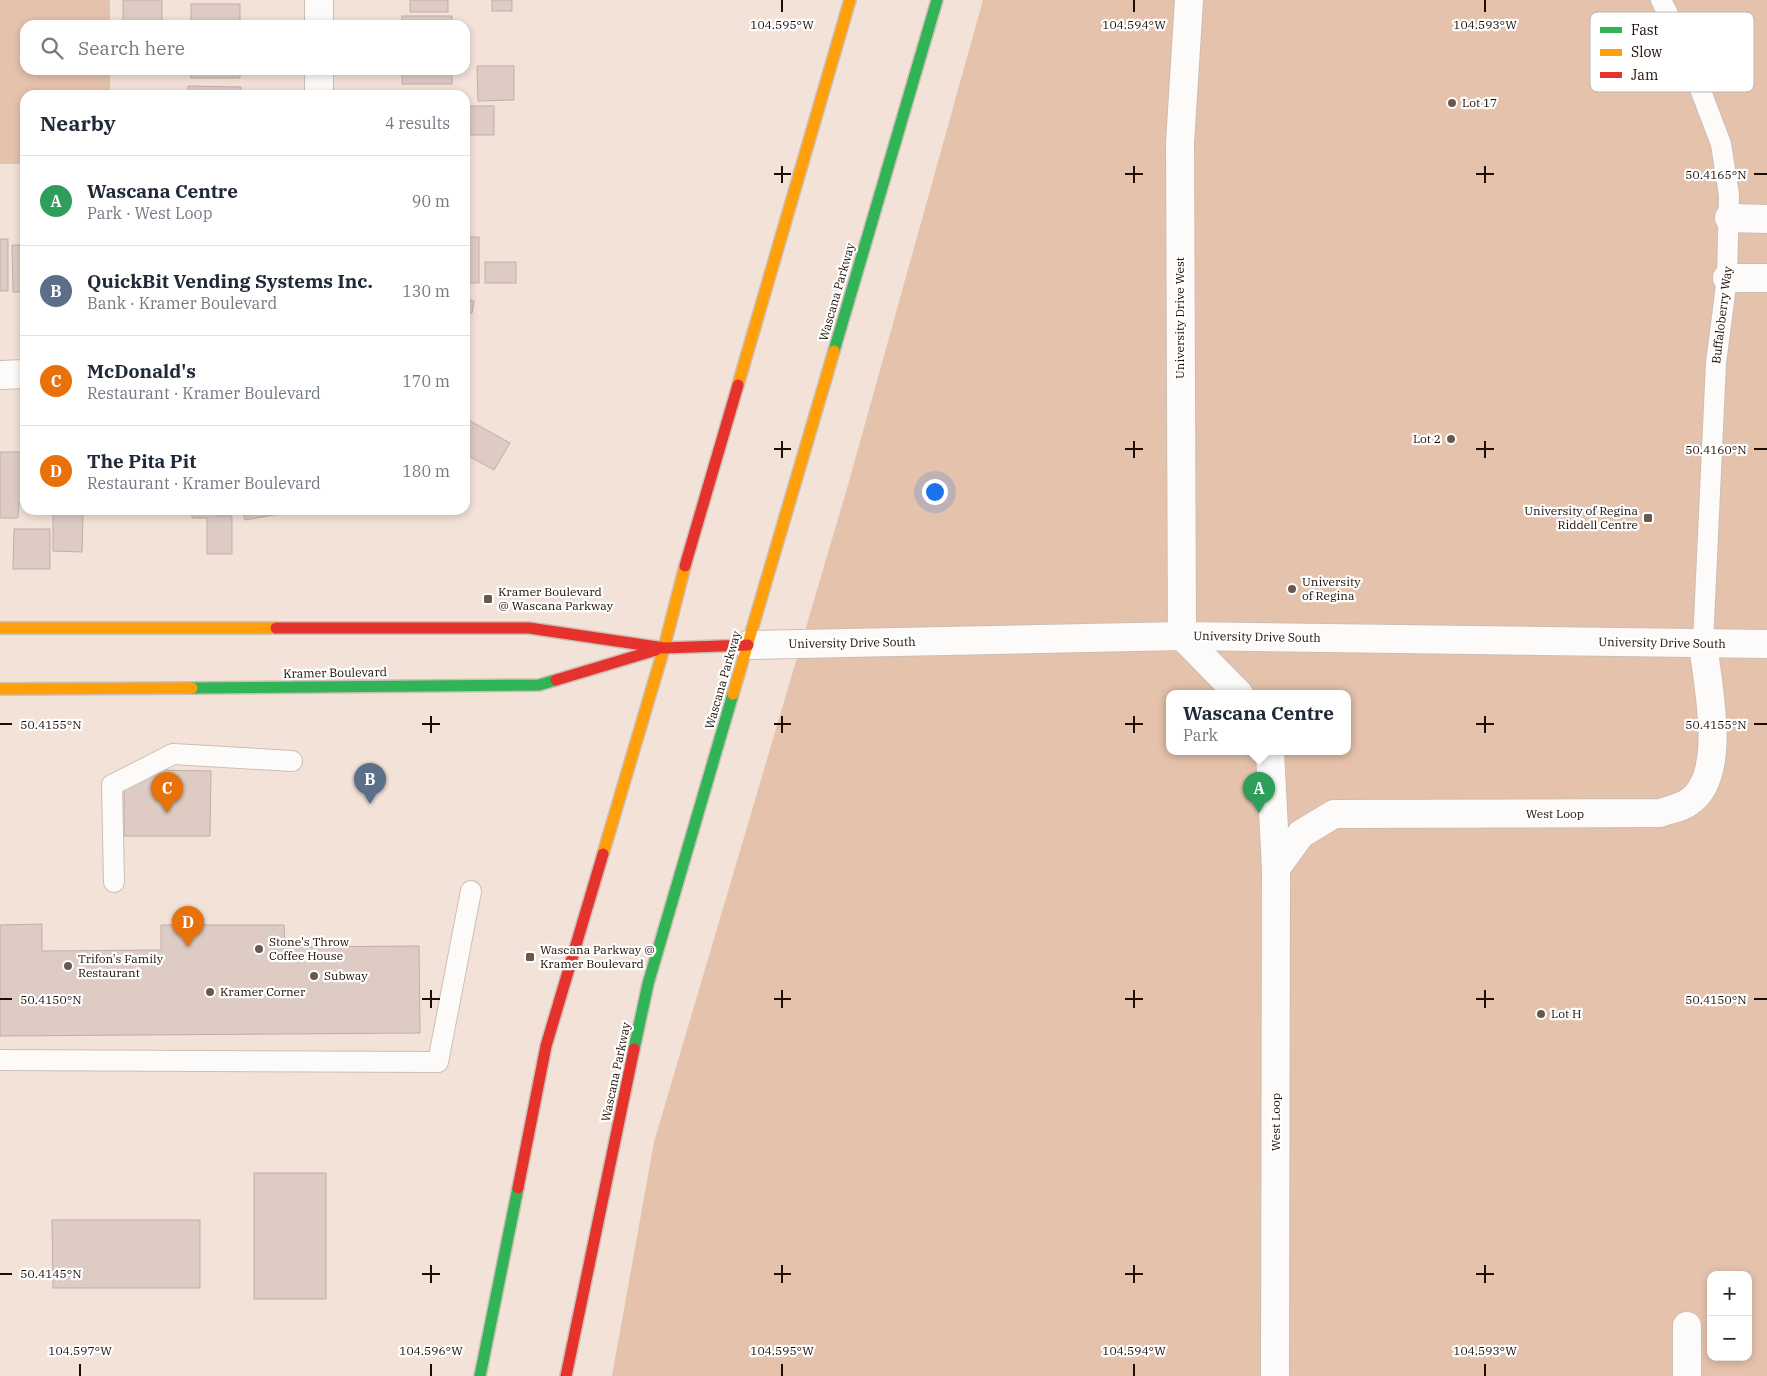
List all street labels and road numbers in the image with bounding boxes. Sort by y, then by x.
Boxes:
street label: Wascana Parkway [815,241,858,343]
street label: University Drive West [1172,257,1187,379]
street label: Buffaloberry Way [1708,265,1735,365]
street label: University Drive South [1193,628,1321,645]
street label: Wascana Parkway [701,629,744,731]
street label: University Drive South [788,634,916,651]
street label: University Drive South [1598,634,1726,651]
street label: Kramer Boulevard [283,664,387,681]
street label: West Loop [1526,806,1584,821]
street label: Wascana Parkway [598,1020,633,1123]
street label: West Loop [1268,1093,1283,1151]

